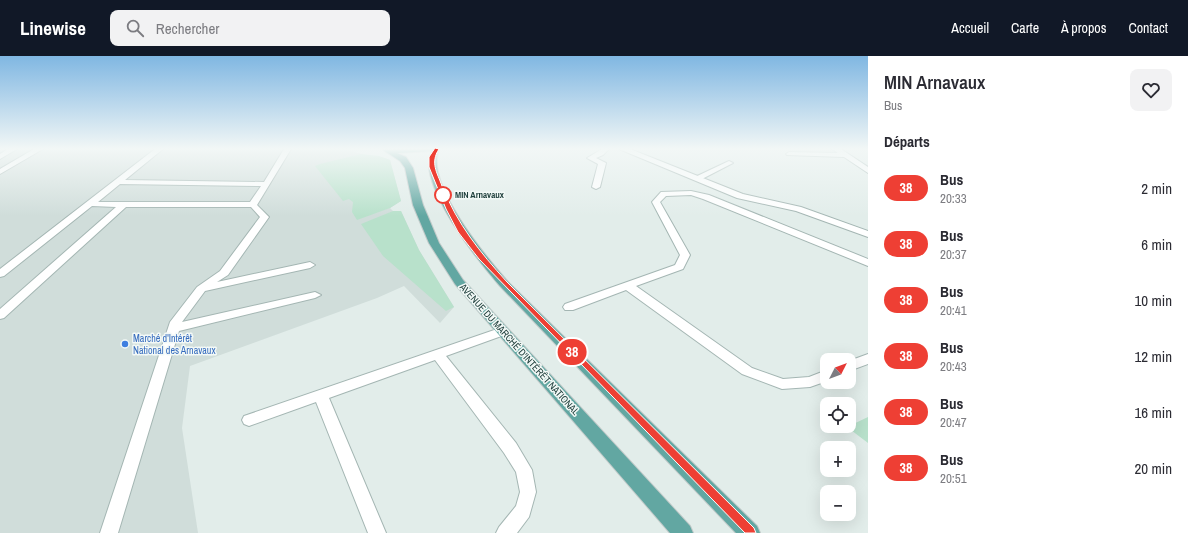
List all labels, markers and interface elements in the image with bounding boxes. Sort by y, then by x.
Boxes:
search box [110,10,390,46]
text: Linewise [20,15,86,41]
icon: search [124,17,146,39]
text: Rechercher [156,18,219,39]
text: Accueil [951,19,989,37]
text: Carte [1011,19,1039,37]
text: À propos [1061,19,1106,37]
text: Contact [1128,19,1168,37]
text: MIN Arnavaux [884,69,985,95]
button: heart [1130,69,1172,111]
text: Bus [884,97,902,114]
text: Départs [884,131,930,152]
text: Bus [940,169,963,190]
text: 2 min [1141,178,1172,199]
text: 38 [900,179,912,197]
marker: MIN Arnavaux [434,186,452,204]
place label: MIN Arnavaux [455,189,505,201]
text: 20:33 [940,190,967,207]
text: Bus [940,225,963,246]
text: 6 min [1141,234,1172,255]
text: 38 [900,235,912,253]
text: 20:37 [940,246,967,263]
street label: AVENUE DU MARCHÉ D'INTÉRÊT NATIONAL [456,280,582,418]
text: Bus [940,281,963,302]
text: 10 min [1134,290,1172,311]
text: 38 [900,291,912,309]
text: 20:41 [940,302,967,319]
place label: Marché d'Intérêt National des Arnavaux [133,332,216,357]
text: Bus [940,337,963,358]
marker: Marché d'Intérêt National des Arnavaux [120,339,130,349]
line badge: 38 [554,339,590,365]
text: 38 [566,343,578,361]
text: 12 min [1134,346,1172,367]
text: 38 [900,347,912,365]
north arrow [820,353,856,389]
map controls [820,353,856,521]
text: 20:43 [940,358,967,375]
text: Bus [940,393,963,414]
button: locate [820,397,856,433]
text: 16 min [1134,402,1172,423]
text: 38 [900,403,912,421]
text: 20:47 [940,414,967,431]
button: + [820,441,856,477]
text: Bus [940,449,963,470]
text: 20 min [1134,458,1172,479]
text: 38 [900,459,912,477]
text: 20:51 [940,470,967,487]
button: − [820,485,856,521]

